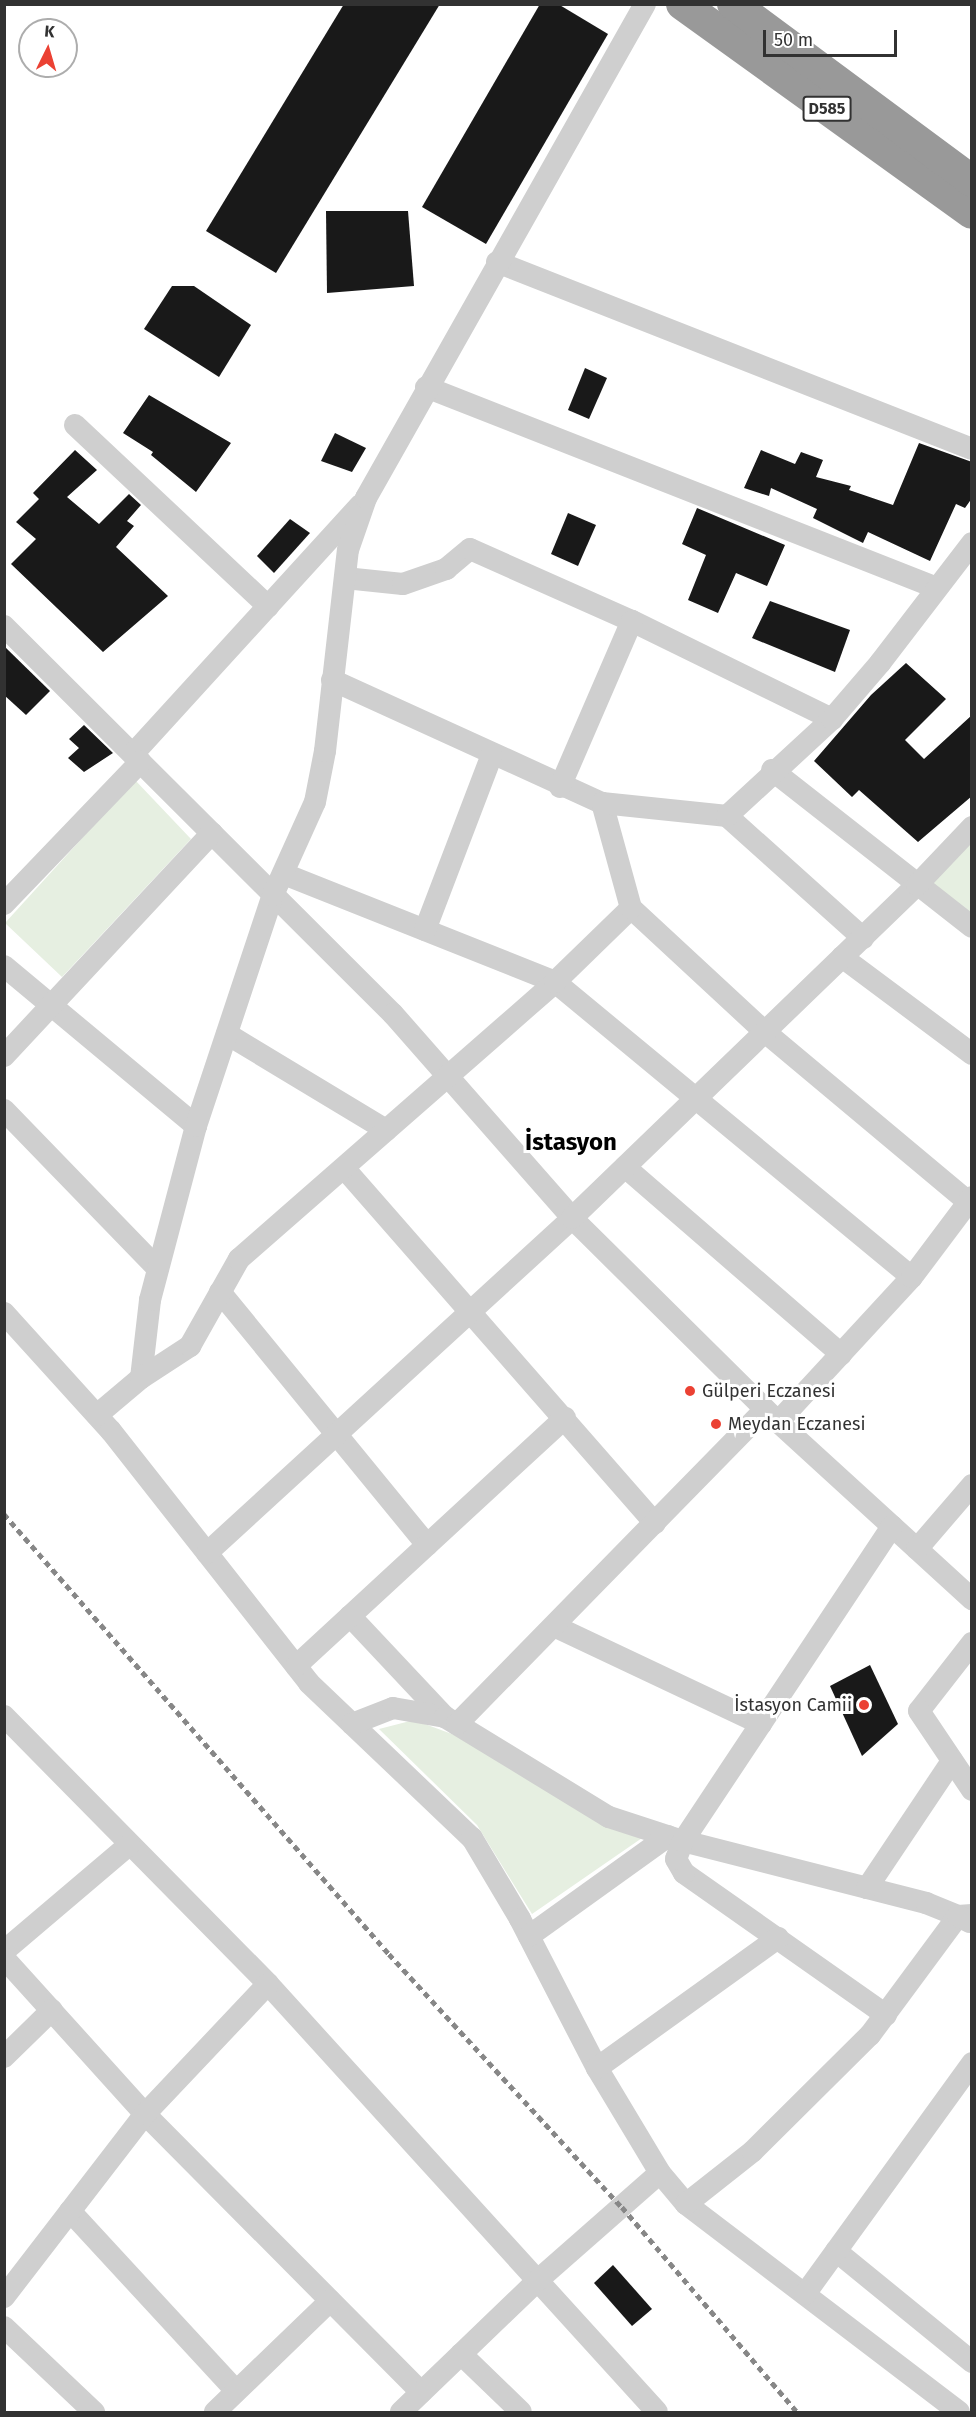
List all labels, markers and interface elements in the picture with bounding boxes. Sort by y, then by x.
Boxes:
north arrow [18,18,78,78]
scale bar [766,18,900,56]
text: K [44,22,55,41]
text: 50 m [774,29,813,51]
road number: D585 [802,96,852,122]
district label: İstasyon [525,1129,617,1157]
place label: Gülperi Eczanesi [702,1380,836,1402]
marker: Gülperi Eczanesi [683,1384,697,1398]
place label: Meydan Eczanesi [728,1413,866,1435]
marker: Meydan Eczanesi [709,1417,723,1431]
place label: İstasyon Camii [734,1694,852,1716]
marker: İstasyon Camii [857,1698,871,1712]

